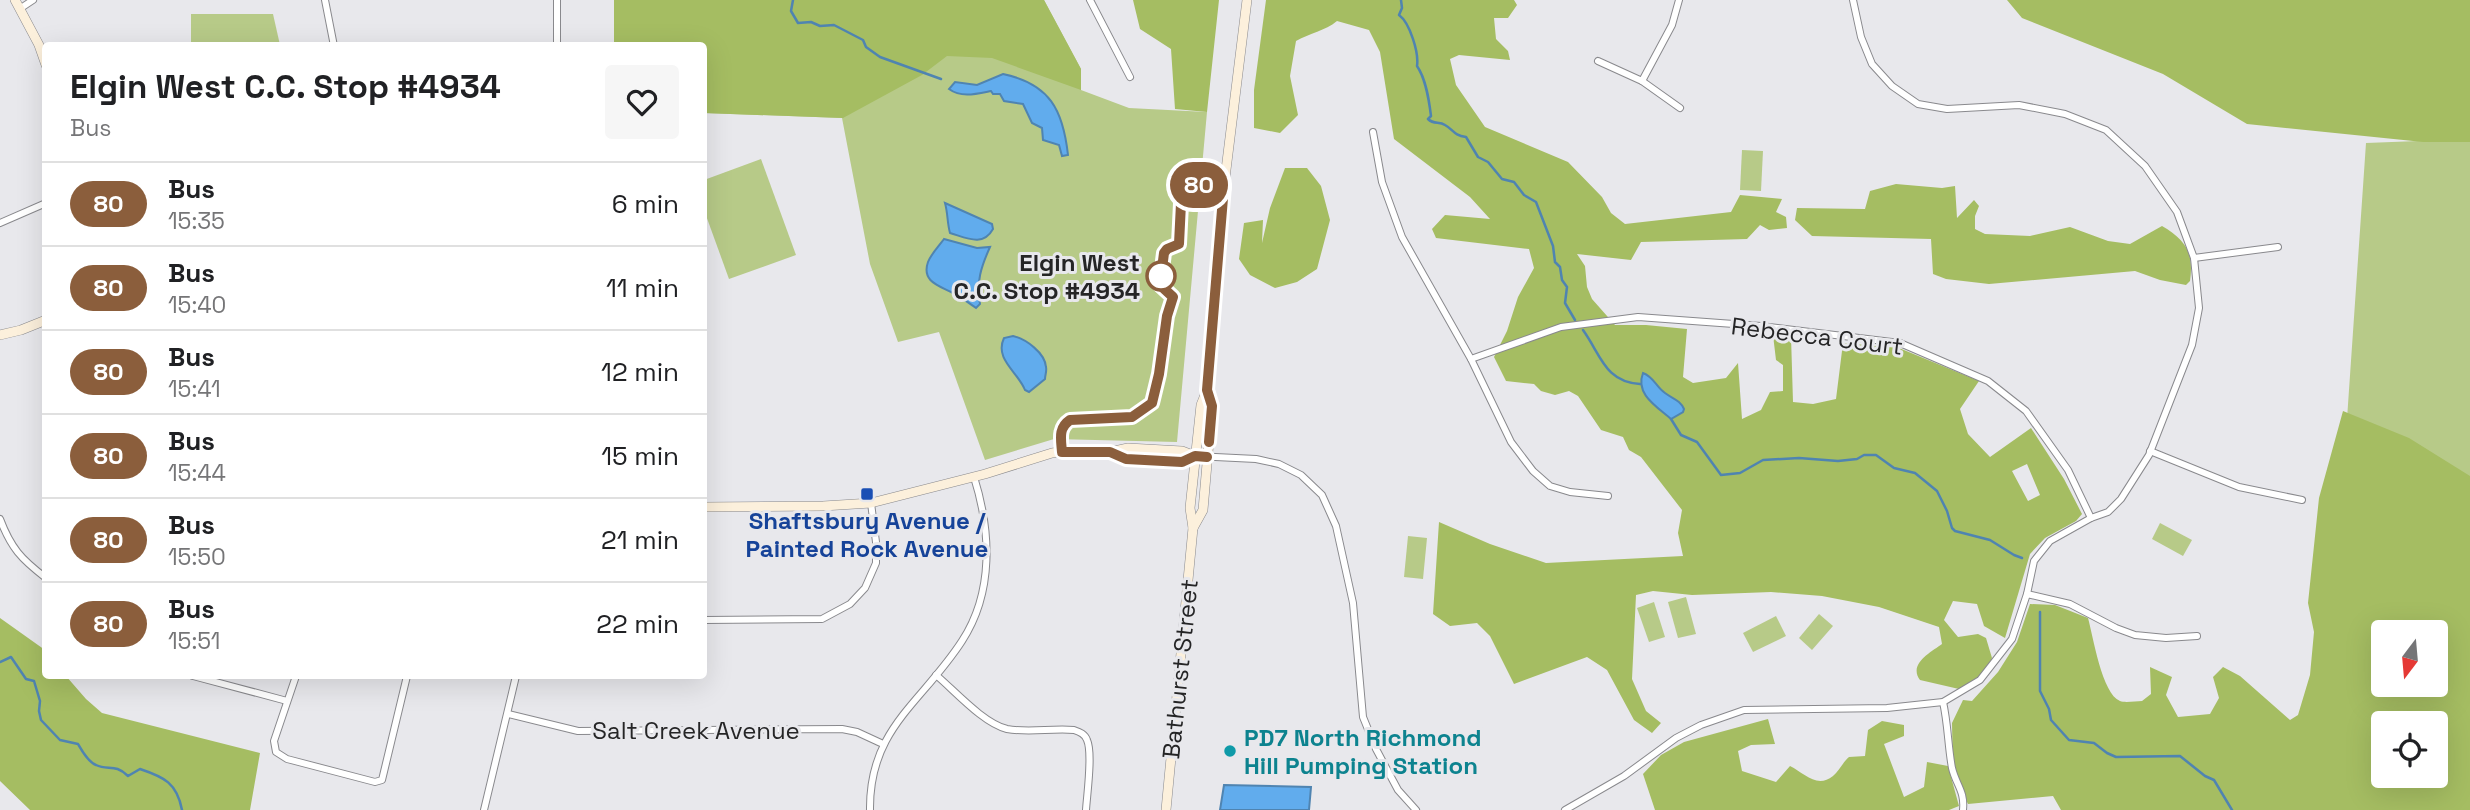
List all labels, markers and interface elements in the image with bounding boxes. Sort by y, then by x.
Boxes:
button: heart [605,65,679,139]
text: Elgin West C.C. Stop #4934 [70,66,501,108]
text: Bus [70,113,111,143]
line badge: 80 [1168,162,1230,208]
text: 80 [1184,169,1214,200]
text: Bus [168,172,215,206]
text: 6 min [612,187,679,221]
text: 80 [94,188,123,219]
text: 15:35 [168,206,225,236]
place label: Elgin West C.C. Stop #4934 [953,247,1140,306]
text: Bus [168,256,215,290]
marker: Elgin West C.C. Stop #4934 [1146,261,1176,291]
text: 11 min [606,271,679,305]
text: 80 [94,272,123,303]
text: 15:40 [168,290,226,320]
street label: Rebecca Court [1729,310,1905,362]
text: Bus [168,340,215,374]
text: 12 min [601,355,679,389]
text: 80 [94,356,123,387]
text: 15:41 [168,374,221,404]
text: Bus [168,424,215,458]
text: 15 min [601,439,679,473]
text: 80 [94,440,123,471]
text: 15:44 [168,458,226,488]
marker: Shaftsbury Avenue / Painted Rock Avenue [859,486,875,502]
place label: Shaftsbury Avenue / Painted Rock Avenue [746,505,988,564]
text: Bus [168,508,215,542]
text: 21 min [601,523,679,557]
text: 80 [94,524,123,555]
text: 15:50 [168,542,226,572]
street label: Bathurst Street [1155,577,1205,761]
text: Bus [168,592,215,626]
text: 22 min [596,607,679,641]
text: 80 [94,608,123,639]
north arrow [2371,620,2448,696]
map controls [2371,620,2448,788]
text: 15:51 [168,626,220,656]
button: locate [2371,711,2448,788]
street label: Salt Creek Avenue [592,715,800,746]
place label: PD7 North Richmond Hill Pumping Station [1244,722,1482,781]
marker: PD7 North Richmond Hill Pumping Station [1222,743,1238,759]

